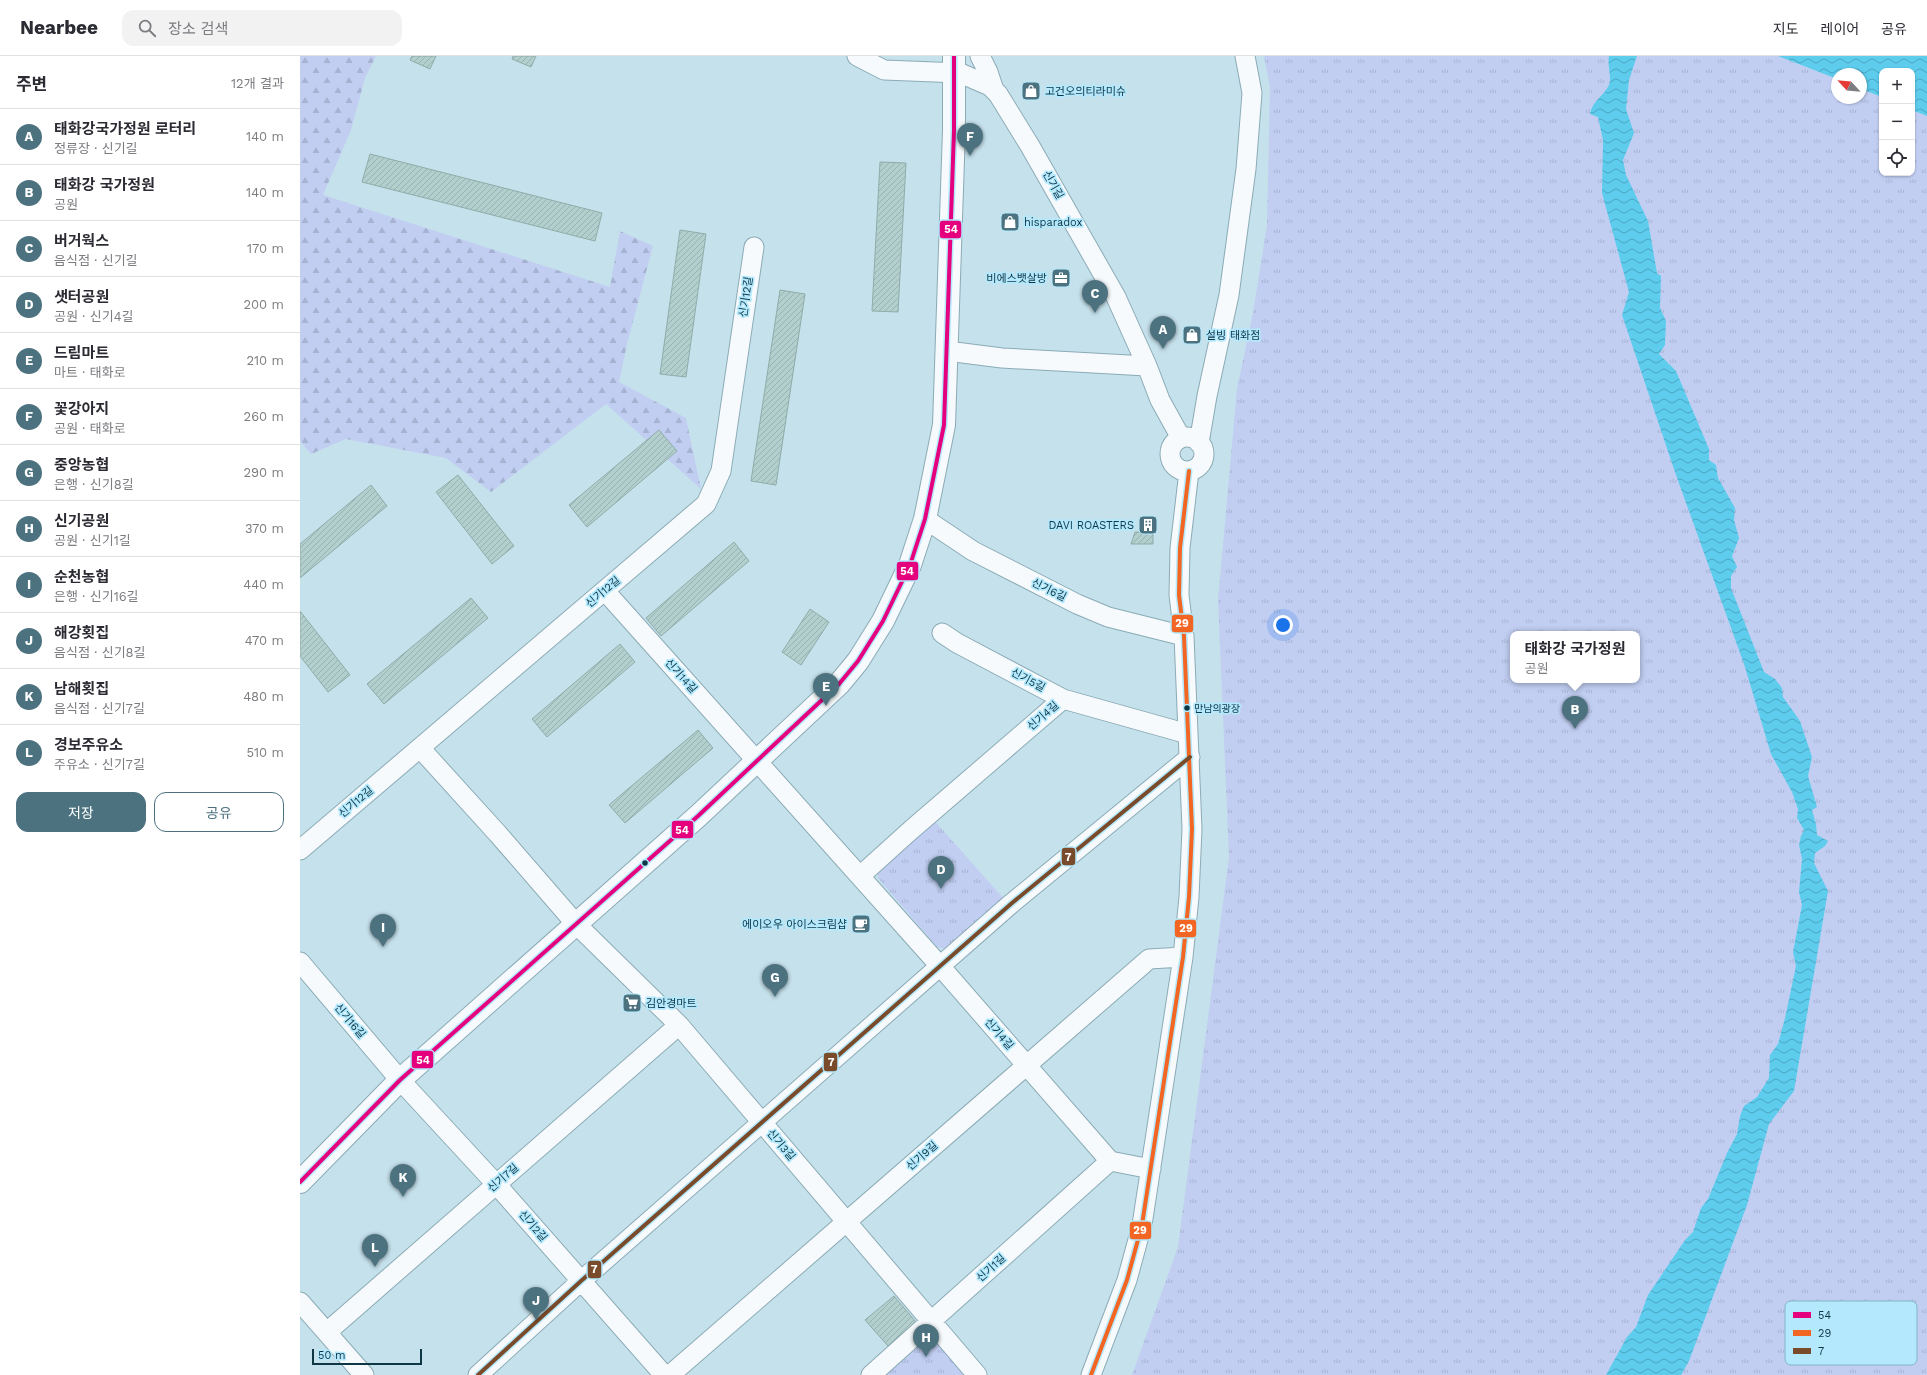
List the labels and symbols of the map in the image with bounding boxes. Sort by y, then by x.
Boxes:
north arrow [1831,68,1867,104]
shop icon: 고건오의티라미슈 [1020,80,1042,102]
place label: 고건오의티라미슈 [1045,85,1126,98]
pin: F [957,123,983,156]
street label: 신기길 [1040,169,1066,201]
shop icon: hisparadox [999,211,1021,233]
place label: hisparadox [1024,216,1082,229]
line badge: 54 [939,220,962,239]
text: 54 [944,223,958,236]
office icon: 비에스뱃살방 [1050,267,1072,289]
place label: 비에스뱃살방 [986,272,1047,285]
street label: 신기12길 [737,276,755,318]
pin: C [1082,280,1108,313]
pin: A [1150,316,1176,349]
shop icon: 설빙 태화점 [1181,324,1203,346]
place label: 설빙 태화점 [1206,329,1260,342]
building icon: DAVI ROASTERS [1137,514,1159,536]
place label: DAVI ROASTERS [1048,519,1134,532]
line badge: 54 [896,561,919,581]
text: 54 [900,565,914,578]
street label: 신기12길 [583,574,623,610]
street label: 신기6길 [1029,576,1069,604]
line badge: 29 [1171,614,1194,633]
your location [1273,615,1293,635]
text: 29 [1175,617,1189,630]
street label: 신기14길 [662,656,700,696]
street label: 신기5길 [1009,666,1047,694]
pin: E [813,673,839,706]
pin: B [1562,696,1588,729]
street label: 신기4길 [1025,699,1061,733]
marker: 만남의광장 [1182,703,1192,713]
place label: 만남의광장 [1194,703,1240,714]
street label: 신기12길 [336,784,376,820]
line badge: 54 [671,820,694,839]
text: 54 [675,824,689,837]
line badge: 7 [1061,847,1076,866]
text: 7 [1065,851,1072,864]
pin: D [928,856,954,889]
unlabelled marker [640,858,650,868]
cafe icon: 에이오우 아이스크림샵 [850,913,872,935]
pin: I [370,914,396,947]
place label: 에이오우 아이스크림샵 [742,918,847,931]
line badge: 29 [1174,919,1197,938]
text: 29 [1179,922,1193,935]
pin: G [762,964,788,997]
supermarket icon: 김안경마트 [621,992,643,1014]
place label: 김안경마트 [646,997,697,1010]
street label: 신기16길 [332,1001,368,1041]
street label: 신기4길 [982,1016,1016,1052]
line badge: 54 [411,1050,434,1069]
line badge: 7 [823,1052,838,1072]
text: 54 [416,1054,430,1067]
text: 7 [828,1056,835,1069]
street label: 신기3길 [764,1127,798,1163]
street label: 신기9길 [904,1139,940,1173]
street label: 신기7길 [485,1161,521,1195]
pin: K [390,1164,416,1197]
street label: 신기2길 [516,1208,550,1244]
line badge: 29 [1129,1221,1152,1240]
text: 29 [1133,1224,1147,1237]
pin: L [362,1234,388,1267]
street label: 신기1길 [974,1252,1008,1284]
line badge: 7 [587,1260,602,1279]
text: 7 [591,1263,598,1276]
pin: J [523,1287,549,1320]
legend [1785,1301,1917,1365]
text: 54 [1818,1309,1831,1322]
pin: H [913,1324,939,1357]
text: 29 [1818,1327,1831,1340]
text: 7 [1818,1345,1824,1358]
scale bar [312,1347,422,1366]

